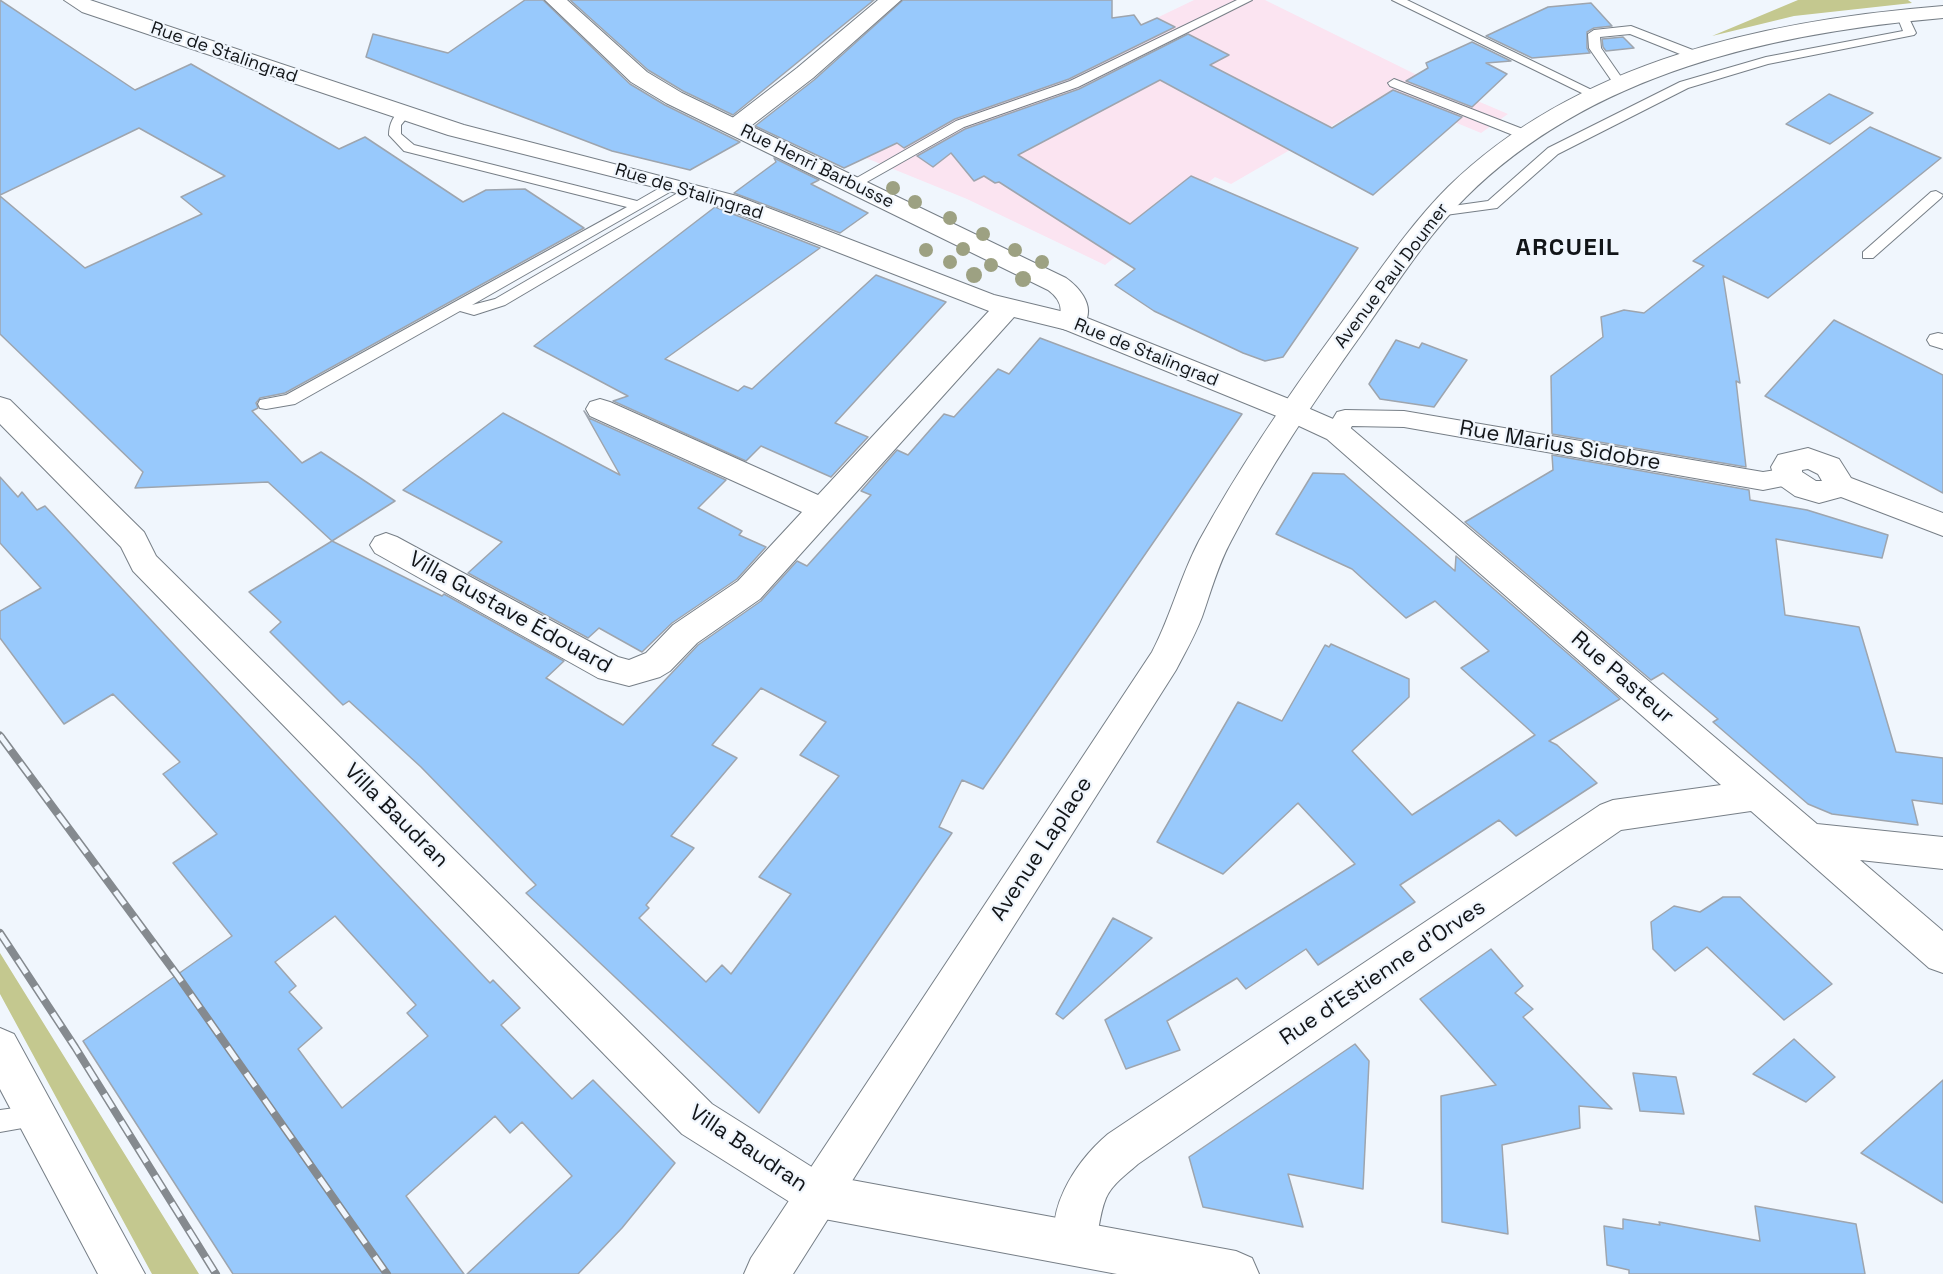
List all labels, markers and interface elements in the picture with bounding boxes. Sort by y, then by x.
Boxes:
street label: Rue de Stalingrad [148,18,300,88]
street label: Rue Henri Barbusse [737,120,897,214]
street label: Rue de Stalingrad [612,159,766,225]
street label: Avenue Paul Doumer [1330,199,1454,353]
district label: ARCUEIL [1515,234,1621,262]
street label: Rue de Stalingrad [1071,314,1221,392]
street label: Rue Marius Sidobre [1457,415,1663,477]
street label: Villa Gustave Édouard [404,546,616,680]
street label: Rue Pasteur [1565,626,1679,730]
street label: Villa Baudran [338,758,454,874]
street label: Avenue Laplace [986,772,1098,926]
street label: Rue d'Estienne d'Orves [1275,894,1491,1052]
street label: Villa Baudran [684,1100,812,1198]

